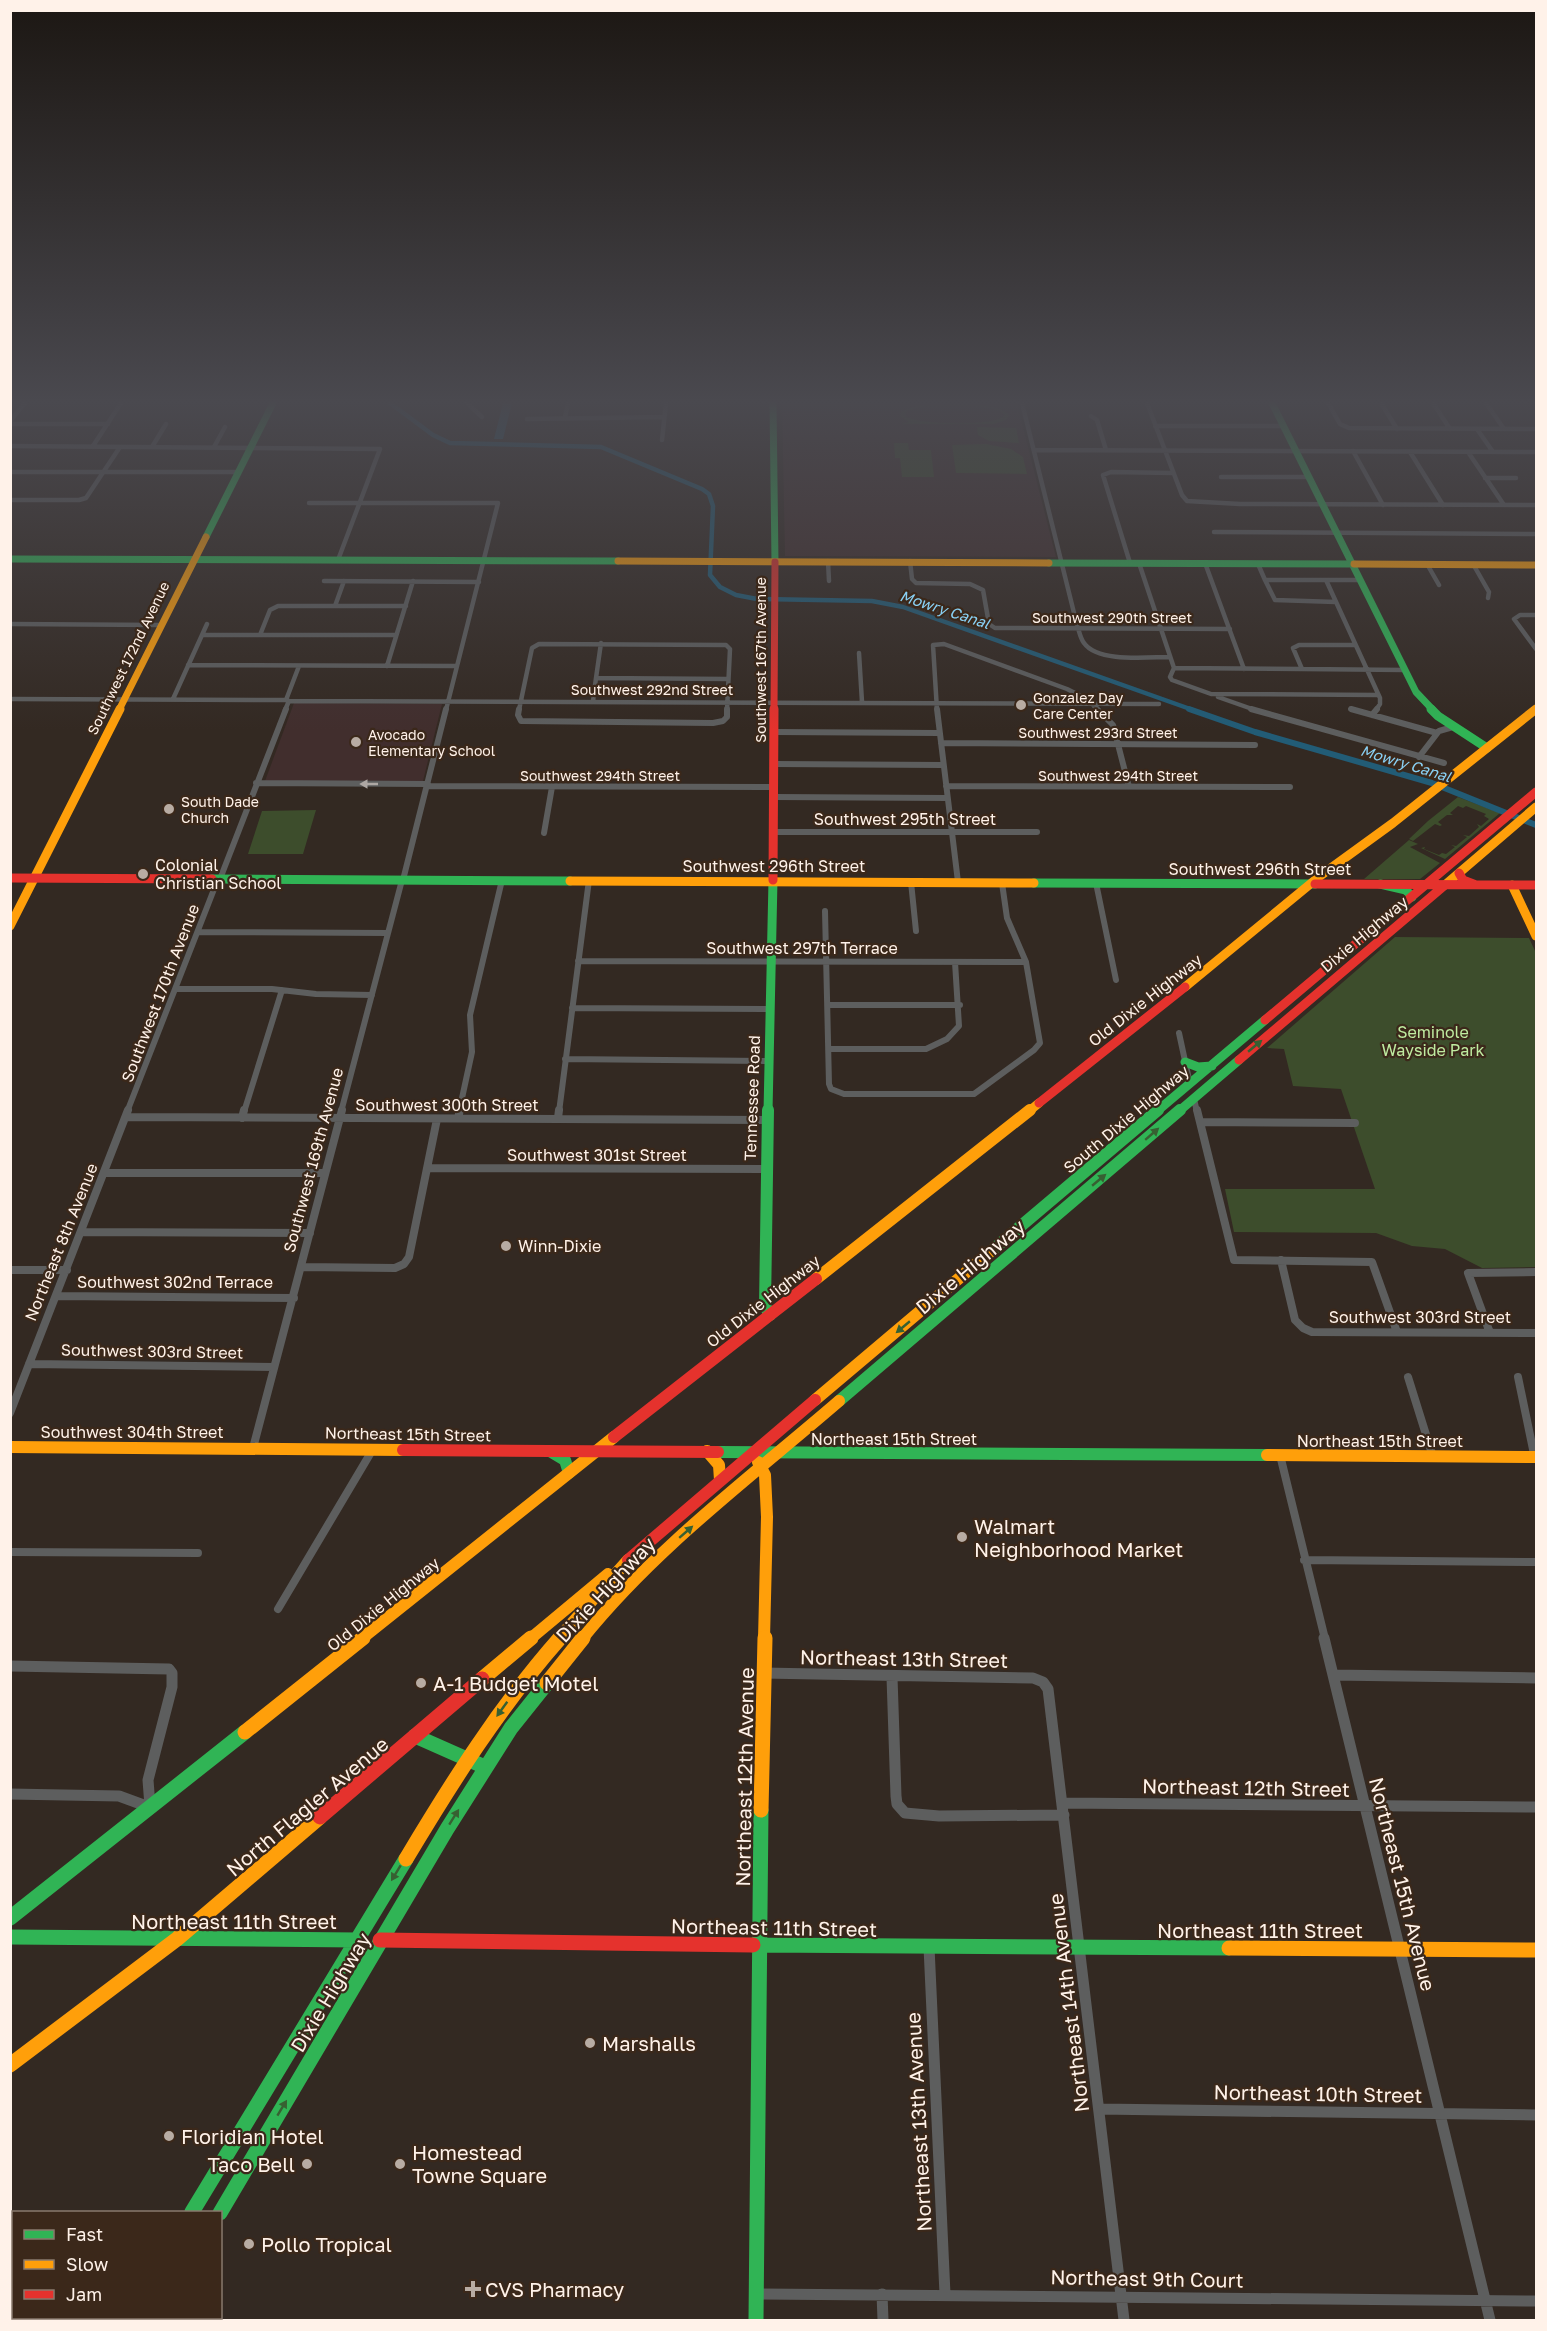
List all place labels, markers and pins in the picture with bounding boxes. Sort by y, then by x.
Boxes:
place label: Gonzalez Day Care Center [1033,689,1123,722]
marker: Gonzalez Day Care Center [1014,698,1028,712]
place label: Avocado Elementary School [368,726,495,759]
marker: Avocado Elementary School [349,735,363,749]
place label: South Dade Church [181,793,259,826]
marker: South Dade Church [162,802,176,816]
place label: Colonial Christian School [155,855,281,893]
marker: Colonial Christian School [136,867,150,881]
place label: Winn-Dixie [518,1236,601,1256]
marker: Winn-Dixie [499,1239,513,1253]
place label: Walmart Neighborhood Market [974,1514,1183,1561]
marker: Walmart Neighborhood Market [955,1530,969,1544]
place label: A-1 Budget Motel [433,1671,599,1695]
marker: A-1 Budget Motel [414,1676,428,1690]
place label: Marshalls [602,2031,696,2055]
marker: Marshalls [583,2036,597,2050]
place label: Floridian Hotel [181,2124,324,2148]
marker: Floridian Hotel [162,2129,176,2143]
place label: Homestead Towne Square [412,2140,547,2187]
place label: Taco Bell [207,2152,295,2176]
marker: Taco Bell [300,2157,314,2171]
marker: Homestead Towne Square [393,2157,407,2171]
place label: Pollo Tropical [261,2232,392,2256]
marker: Pollo Tropical [242,2237,256,2251]
place label: CVS Pharmacy [485,2277,624,2301]
marker: CVS Pharmacy [466,2282,480,2296]

